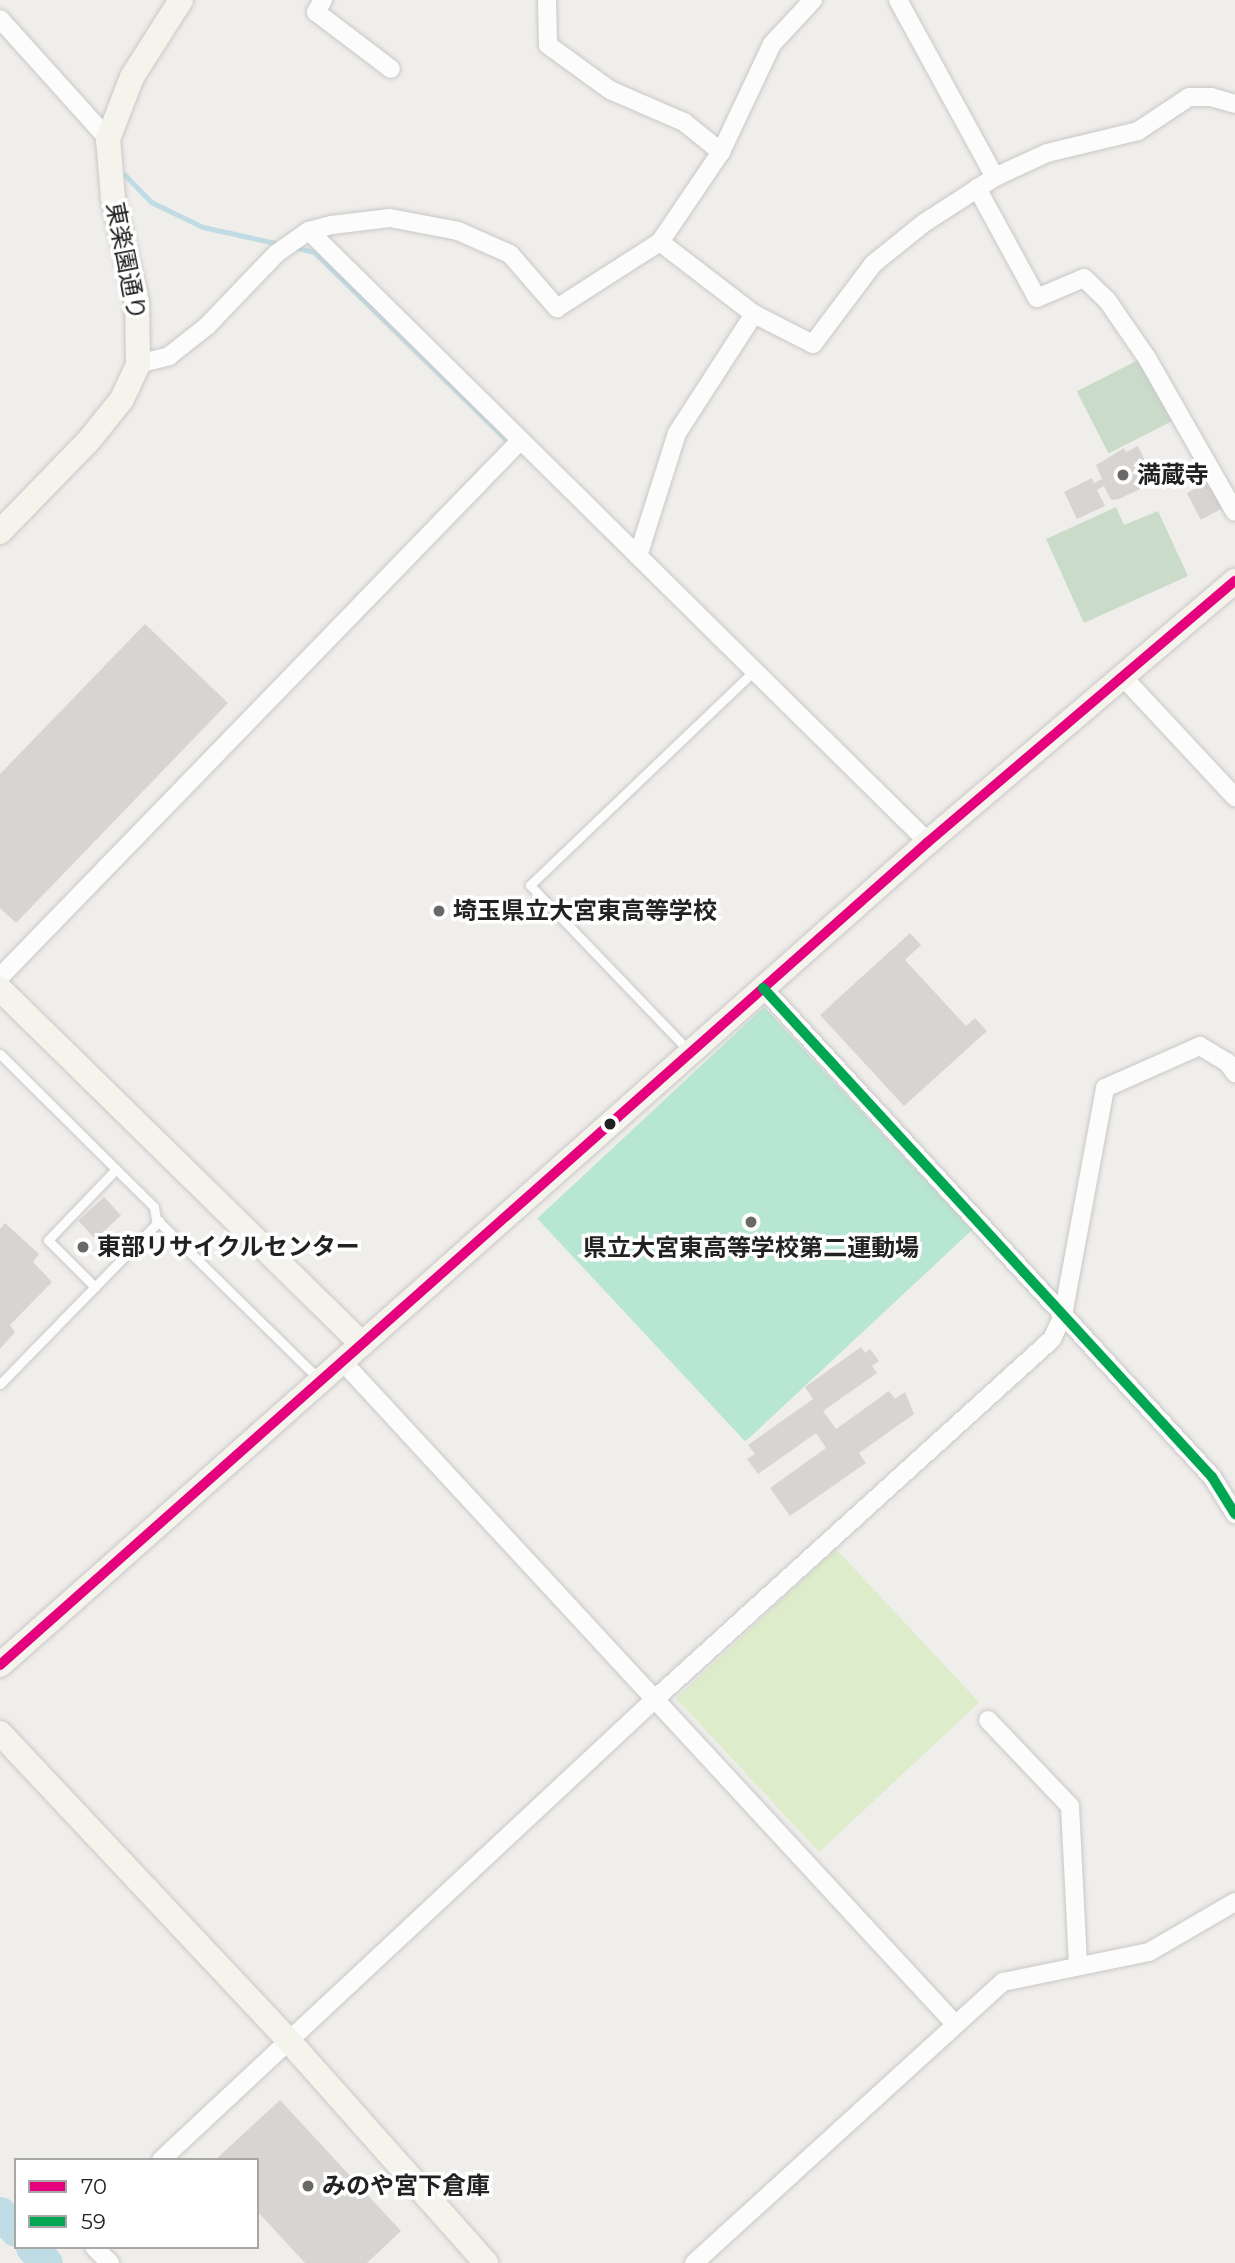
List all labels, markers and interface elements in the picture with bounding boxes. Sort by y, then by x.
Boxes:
street label: 東楽園通り [100,199,152,323]
place label: 満蔵寺 [1137,461,1209,489]
marker: 満蔵寺 [1115,467,1131,483]
place label: 埼玉県立大宮東高等学校 [453,897,717,925]
marker: 埼玉県立大宮東高等学校 [431,903,447,919]
unlabelled marker [603,1117,617,1131]
marker: 県立大宮東高等学校第二運動場 [743,1214,759,1230]
place label: 東部リサイクルセンター [97,1233,361,1261]
place label: 県立大宮東高等学校第二運動場 [583,1234,919,1262]
marker: 東部リサイクルセンター [75,1239,91,1255]
legend [14,2158,259,2249]
place label: みのや宮下倉庫 [322,2172,490,2200]
text: 70 [81,2174,107,2199]
marker: みのや宮下倉庫 [300,2178,316,2194]
text: 59 [81,2209,106,2234]

